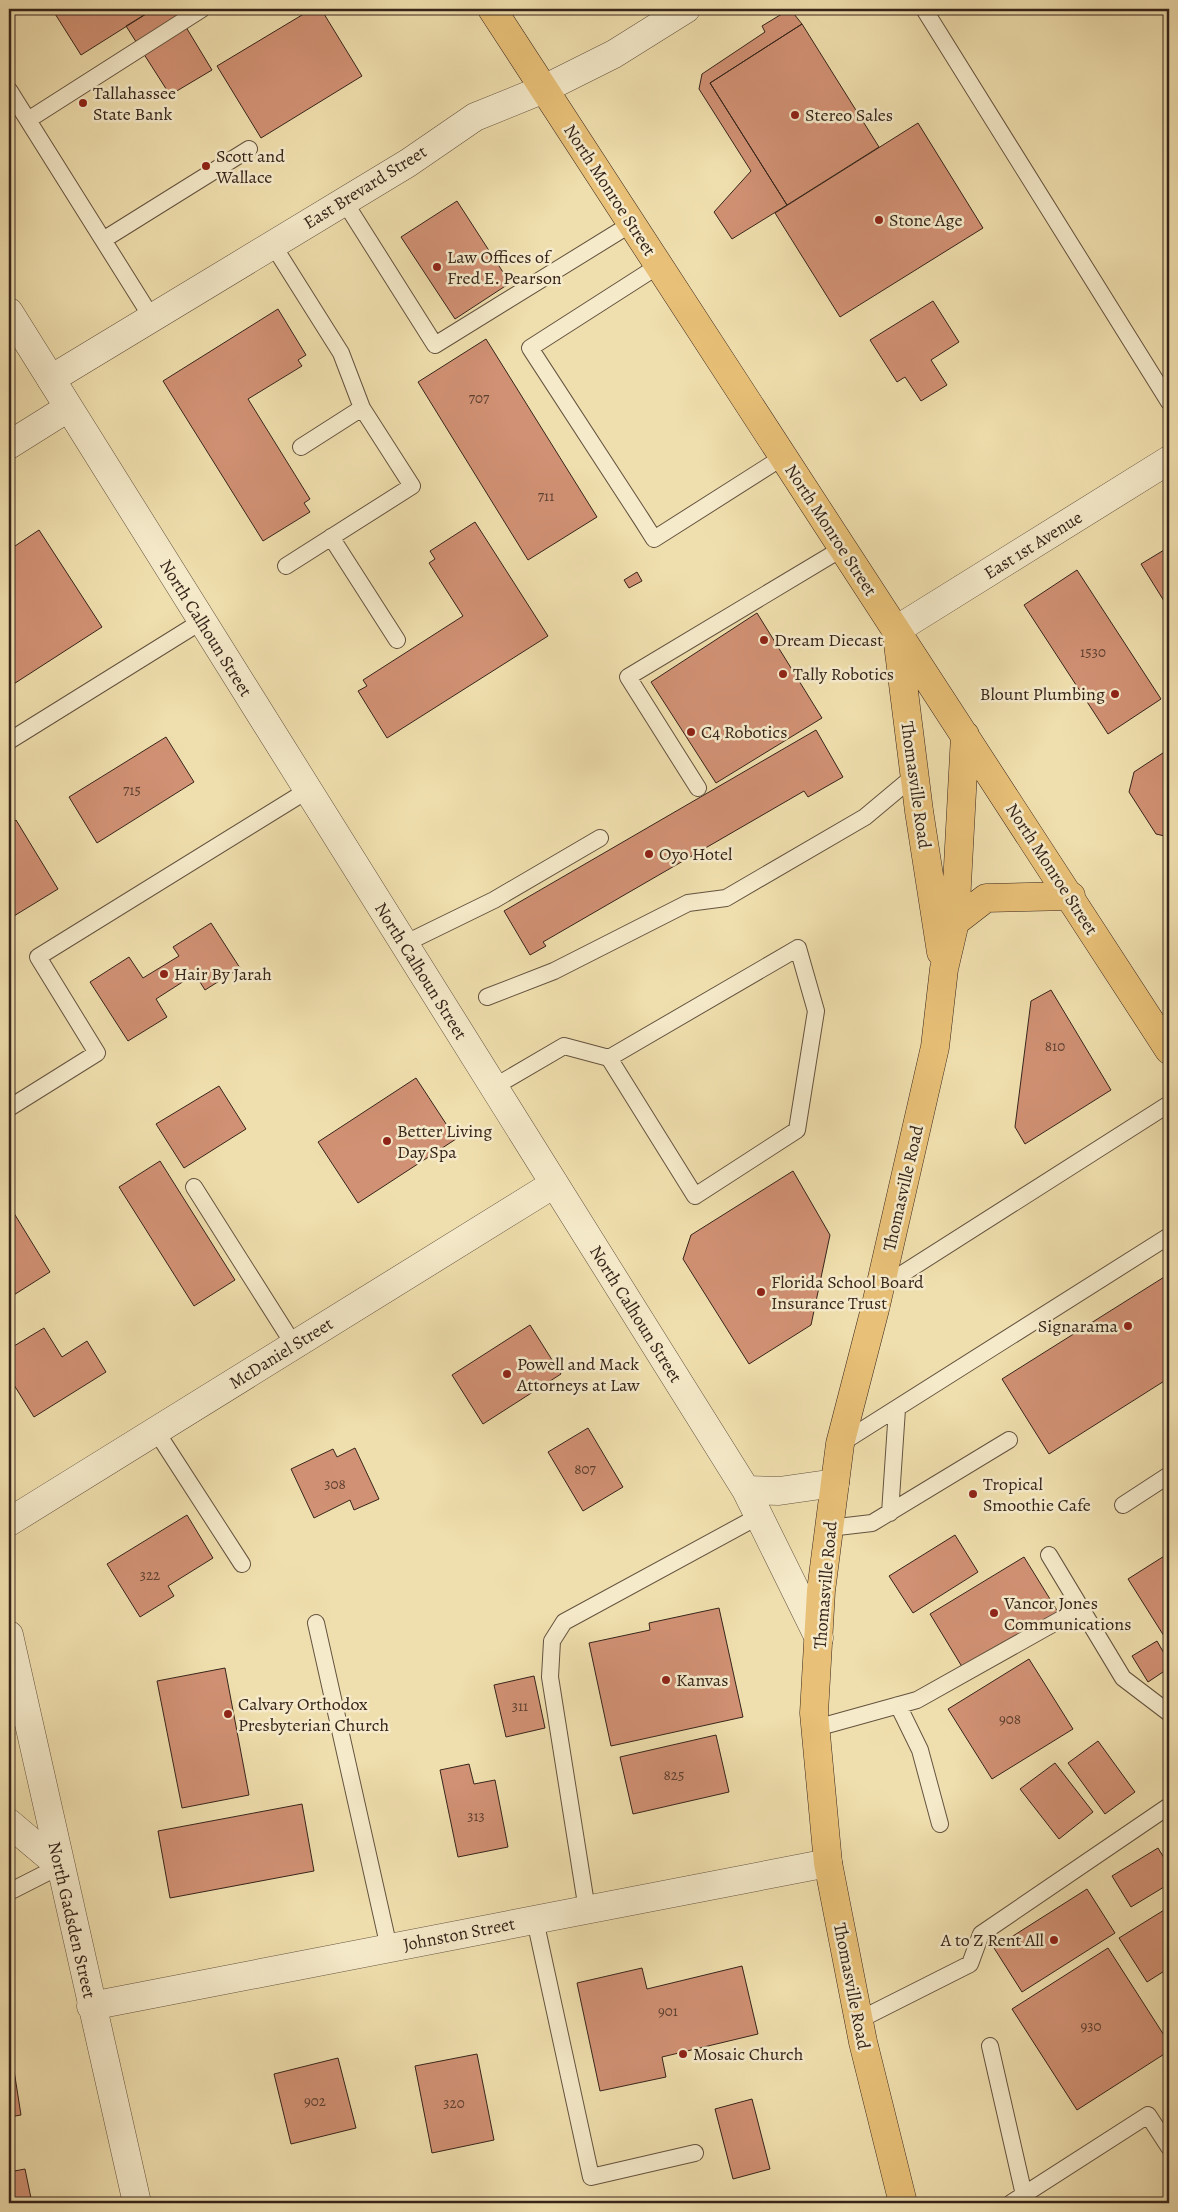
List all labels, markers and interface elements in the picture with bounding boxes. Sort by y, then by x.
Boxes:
place label: Tallahassee State Bank [93,81,176,126]
marker: Tallahassee State Bank [77,97,89,109]
place label: Stereo Sales [805,103,893,127]
marker: Stereo Sales [789,109,801,121]
street label: North Monroe Street [558,119,662,261]
street label: East Brevard Street [299,139,431,235]
place label: Scott and Wallace [215,144,285,189]
marker: Scott and Wallace [200,160,212,172]
place label: Stone Age [889,208,963,232]
marker: Stone Age [873,214,885,226]
place label: Law Offices of Fred E. Pearson [447,245,562,290]
marker: Law Offices of Fred E. Pearson [431,261,443,273]
house number: 707 [469,388,490,408]
street label: North Monroe Street [779,459,883,601]
house number: 711 [538,486,554,506]
street label: East 1st Avenue [979,505,1087,585]
street label: North Calhoun Street [154,555,258,701]
place label: Dream Diecast [774,628,883,652]
marker: Dream Diecast [758,634,770,646]
house number: 1530 [1080,642,1106,662]
place label: Tally Robotics [793,662,894,686]
marker: Tally Robotics [777,668,789,680]
place label: Blount Plumbing [980,682,1105,706]
marker: Blount Plumbing [1109,688,1121,700]
place label: C4 Robotics [701,720,787,744]
street label: Thomasville Road [895,720,937,851]
marker: C4 Robotics [685,726,697,738]
house number: 715 [123,780,141,800]
street label: North Monroe Street [1000,798,1104,940]
place label: Oyo Hotel [659,842,733,866]
marker: Oyo Hotel [643,848,655,860]
street label: North Calhoun Street [369,898,473,1044]
place label: Hair By Jarah [174,962,272,986]
marker: Hair By Jarah [158,968,170,980]
house number: 810 [1045,1036,1065,1056]
place label: Better Living Day Spa [397,1119,492,1164]
street label: Thomasville Road [877,1122,929,1253]
marker: Better Living Day Spa [381,1135,393,1147]
street label: North Calhoun Street [584,1241,688,1387]
place label: Florida School Board Insurance Trust [771,1270,924,1315]
marker: Florida School Board Insurance Trust [755,1286,767,1298]
street label: McDaniel Street [225,1311,338,1395]
place label: Signarama [1038,1314,1119,1338]
marker: Signarama [1122,1320,1134,1332]
place label: Powell and Mack Attorneys at Law [516,1352,640,1397]
marker: Powell and Mack Attorneys at Law [501,1368,513,1380]
house number: 807 [574,1459,596,1479]
place label: Tropical Smoothie Cafe [983,1472,1091,1517]
house number: 308 [324,1474,346,1494]
marker: Tropical Smoothie Cafe [967,1488,979,1500]
street label: Thomasville Road [807,1520,843,1650]
house number: 322 [140,1565,160,1585]
place label: Vancor Jones Communications [1003,1591,1131,1636]
marker: Vancor Jones Communications [988,1607,1000,1619]
place label: Kanvas [676,1668,728,1692]
marker: Kanvas [660,1674,672,1686]
place label: Calvary Orthodox Presbyterian Church [238,1692,389,1737]
house number: 311 [512,1696,528,1716]
marker: Calvary Orthodox Presbyterian Church [222,1708,234,1720]
house number: 908 [999,1709,1021,1729]
house number: 825 [664,1765,684,1785]
house number: 313 [467,1806,485,1826]
street label: North Gadsden Street [42,1839,102,2001]
street label: Johnston Street [401,1911,517,1957]
street label: Thomasville Road [828,1921,876,2052]
place label: A to Z Rent All [940,1928,1045,1952]
marker: A to Z Rent All [1048,1934,1060,1946]
house number: 901 [658,2001,678,2021]
house number: 930 [1080,2016,1102,2036]
place label: Mosaic Church [693,2042,804,2066]
marker: Mosaic Church [677,2048,689,2060]
house number: 902 [304,2091,326,2111]
house number: 320 [443,2093,465,2113]

